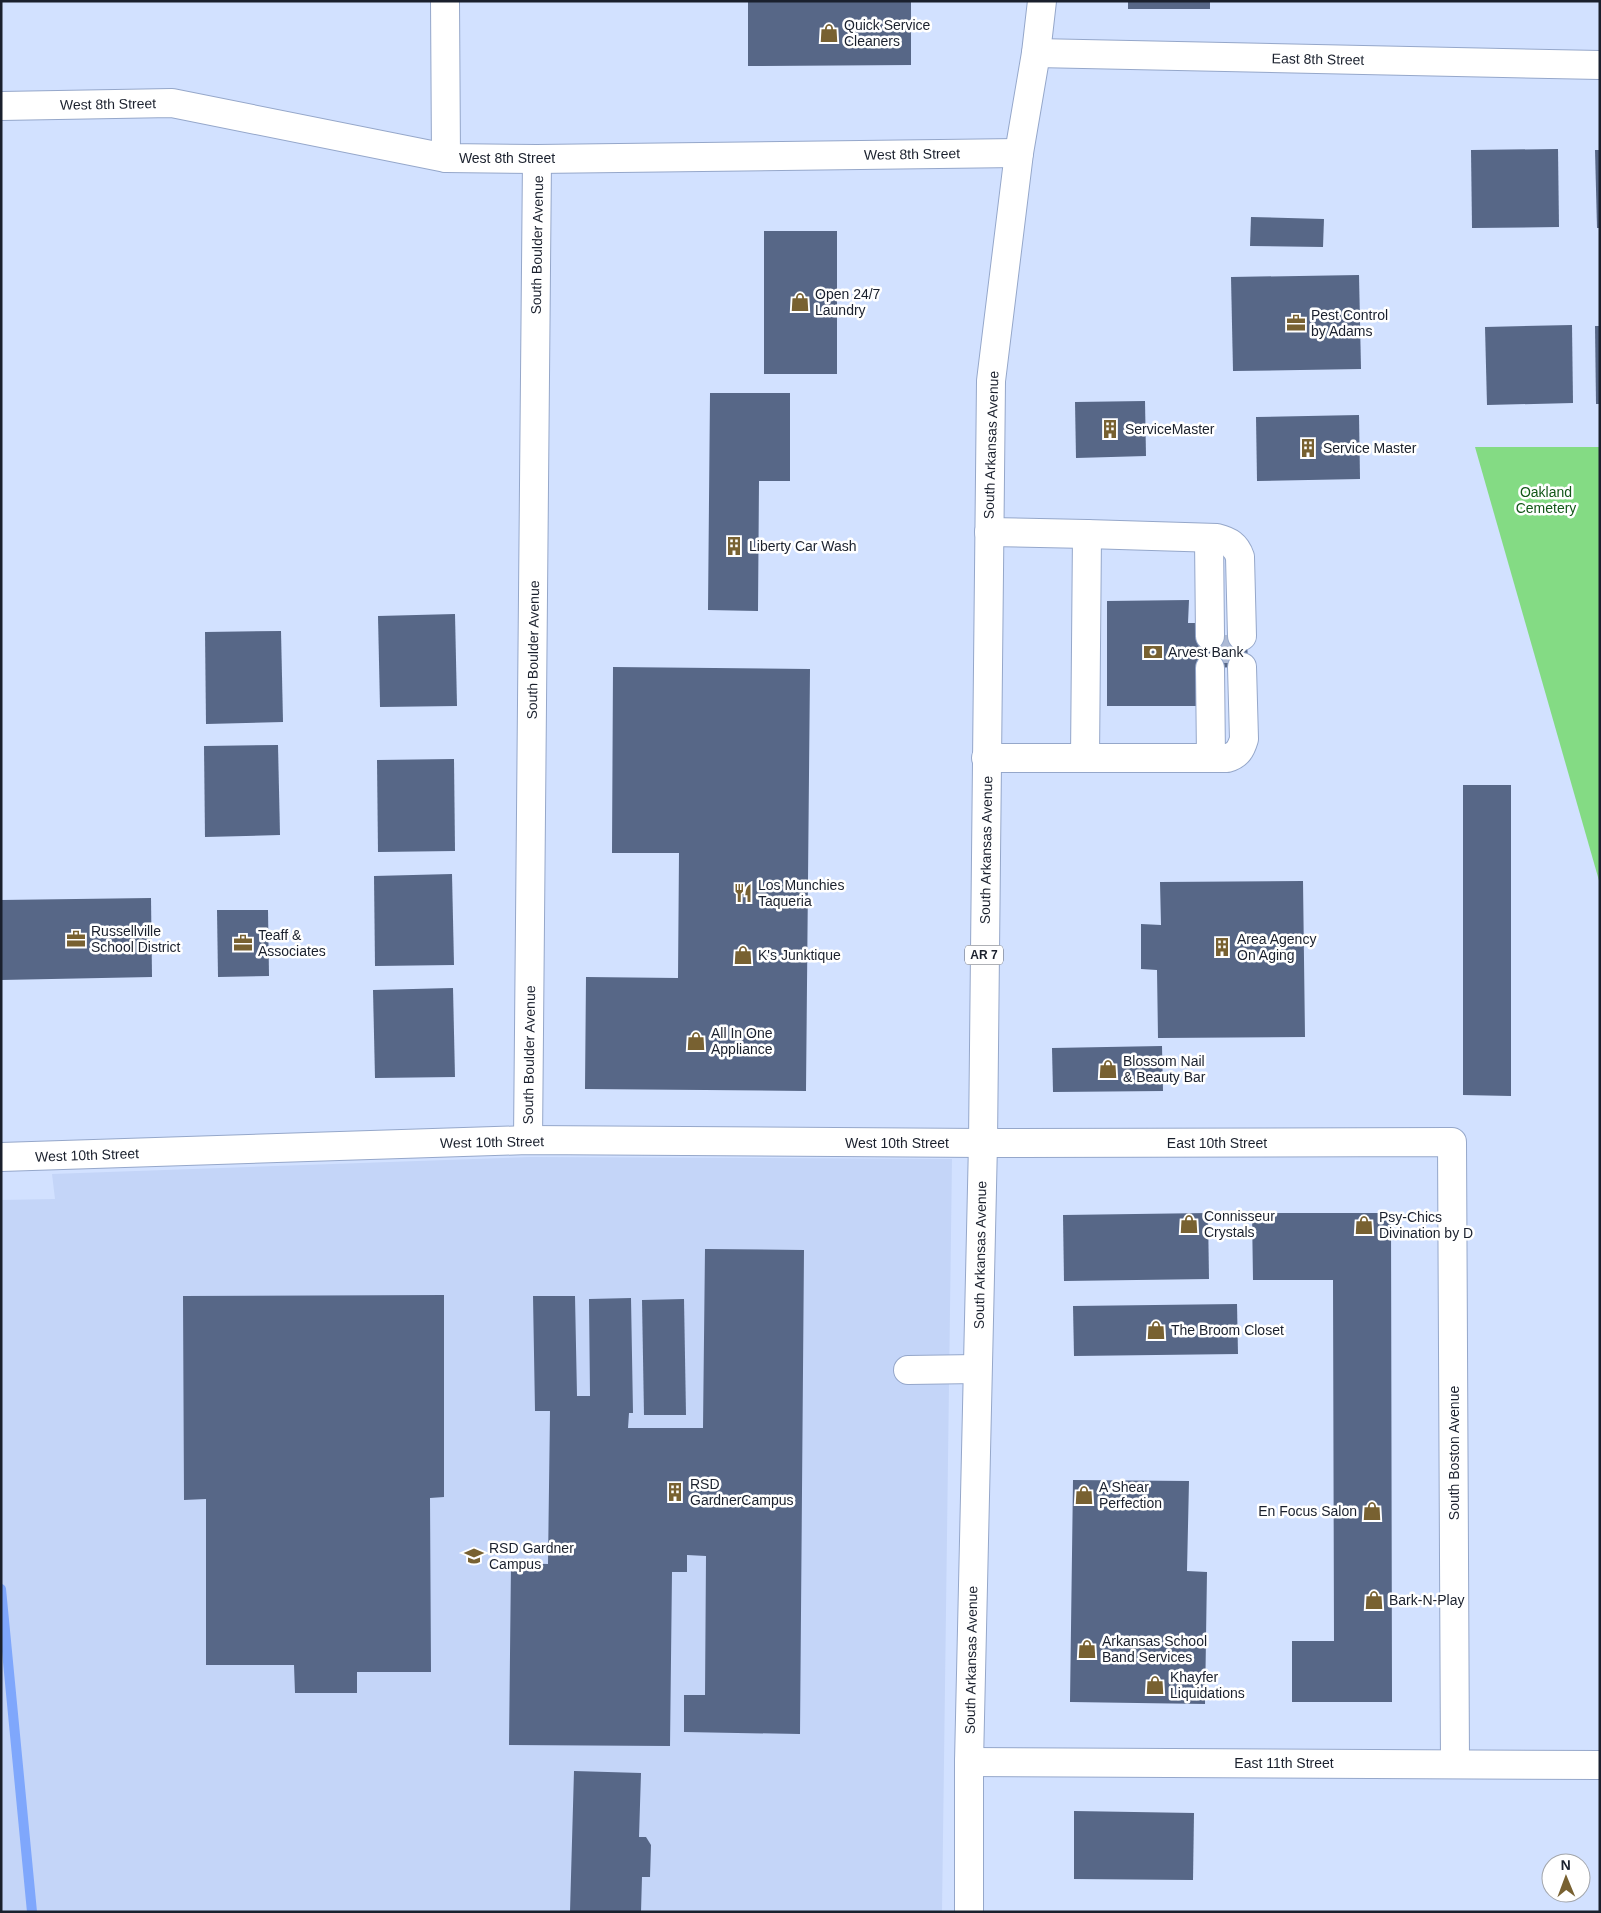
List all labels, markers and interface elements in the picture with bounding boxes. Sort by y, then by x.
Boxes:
place label: Quick Service Cleaners [844,17,931,49]
shop icon: Quick Service Cleaners [818,22,840,44]
street label: East 8th Street [1272,50,1365,68]
street label: West 8th Street [60,95,156,113]
street label: West 8th Street [864,145,960,163]
street label: West 8th Street [459,150,555,166]
street label: South Boulder Avenue [528,175,546,315]
place label: Open 24/7 Laundry [815,286,881,318]
shop icon: Open 24/7 Laundry [789,291,811,313]
place label: Pest Control by Adams [1311,307,1388,339]
office icon: Pest Control by Adams [1285,312,1307,334]
street label: South Arkansas Avenue [980,370,1002,519]
building icon: ServiceMaster [1099,418,1121,440]
place label: ServiceMaster [1125,421,1215,437]
building icon: Service Master [1297,437,1319,459]
place label: Service Master [1323,440,1417,456]
park label: Oakland Cemetery [1516,484,1576,516]
building icon: Liberty Car Wash [723,535,745,557]
place label: Liberty Car Wash [749,538,857,554]
street label: South Boulder Avenue [524,580,542,720]
bank icon: Arvest Bank [1142,641,1164,663]
place label: Arvest Bank [1168,644,1244,660]
street label: South Arkansas Avenue [977,775,995,924]
place label: Los Munchies Taqueria [758,877,844,909]
restaurant icon: Los Munchies Taqueria [732,882,754,904]
place label: Russellville School District [91,923,181,955]
place label: Teaff & Associates [258,927,326,959]
office icon: Russellville School District [65,928,87,950]
place label: Area Agency On Aging [1237,931,1316,963]
office icon: Teaff & Associates [232,932,254,954]
building icon: Area Agency On Aging [1211,936,1233,958]
shop icon: K's Junktique [732,944,754,966]
road number: AR 7 [965,946,1003,964]
place label: K's Junktique [758,947,841,963]
street label: South Boulder Avenue [520,985,538,1125]
place label: All In One Appliance [711,1025,773,1057]
shop icon: All In One Appliance [685,1030,707,1052]
place label: Blossom Nail & Beauty Bar [1123,1053,1206,1085]
shop icon: Blossom Nail & Beauty Bar [1097,1058,1119,1080]
street label: West 10th Street [440,1133,544,1151]
street label: West 10th Street [845,1135,949,1151]
street label: East 10th Street [1167,1135,1267,1151]
street label: West 10th Street [35,1145,139,1165]
street label: South Arkansas Avenue [971,1180,989,1329]
place label: Connisseur Crystals [1204,1208,1275,1240]
place label: Psy-Chics Divination by D [1379,1209,1473,1241]
shop icon: Connisseur Crystals [1178,1213,1200,1235]
shop icon: Psy-Chics Divination by D [1353,1214,1375,1236]
shop icon: The Broom Closet [1145,1319,1167,1341]
place label: The Broom Closet [1171,1322,1284,1338]
street label: South Boston Avenue [1446,1386,1462,1520]
place label: RSD GardnerCampus [690,1476,794,1508]
place label: A Shear Perfection [1099,1479,1162,1511]
building icon: RSD GardnerCampus [664,1481,686,1503]
shop icon: A Shear Perfection [1073,1484,1095,1506]
shop icon: En Focus Salon [1361,1500,1383,1522]
place label: En Focus Salon [1258,1503,1357,1519]
place label: RSD Gardner Campus [489,1540,574,1572]
school or university icon: RSD Gardner Campus [463,1545,485,1567]
street label: South Arkansas Avenue [962,1585,980,1734]
shop icon: Bark-N-Play [1363,1589,1385,1611]
place label: Bark-N-Play [1389,1592,1464,1608]
place label: Arkansas School Band Services [1102,1633,1207,1665]
shop icon: Arkansas School Band Services [1076,1638,1098,1660]
place label: Khayfer Liquidations [1170,1669,1245,1701]
shop icon: Khayfer Liquidations [1144,1674,1166,1696]
street label: East 11th Street [1234,1755,1334,1771]
north arrow [1541,1853,1591,1903]
text: N [1561,1857,1571,1873]

